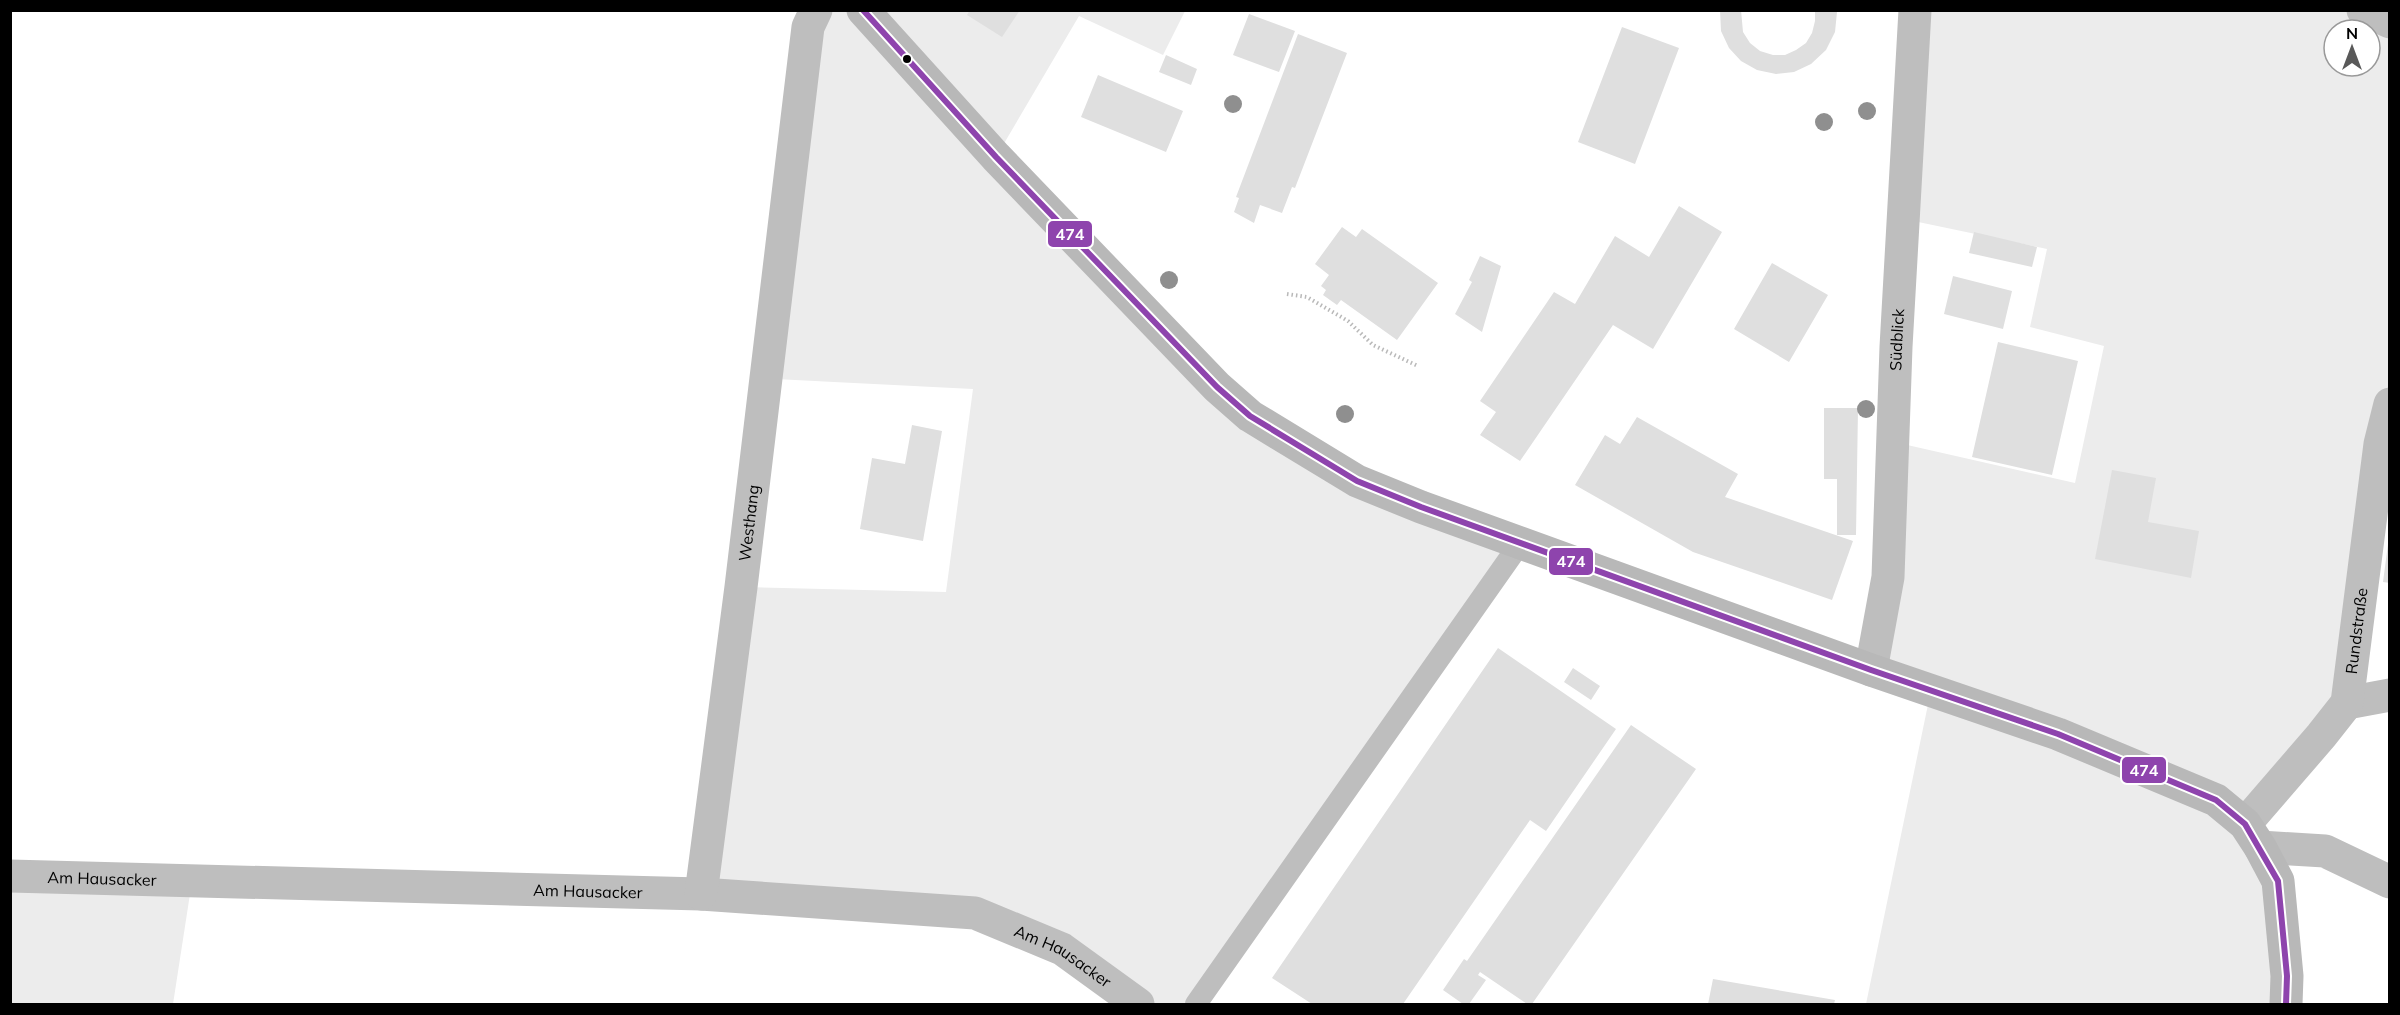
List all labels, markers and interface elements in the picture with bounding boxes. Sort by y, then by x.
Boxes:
north arrow [2322,18,2382,78]
text: N [2346,23,2358,43]
unlabelled marker [901,53,913,65]
line badge: 474 [1047,220,1093,248]
text: 474 [1056,224,1085,244]
street label: Südblick [1885,307,1908,371]
street label: Westhang [734,484,763,563]
line badge: 474 [1548,547,1594,576]
text: 474 [1557,551,1586,571]
street label: Rundstraße [2341,586,2372,675]
line badge: 474 [2121,756,2167,784]
text: 474 [2130,760,2159,780]
street label: Am Hausacker [47,867,157,890]
street label: Am Hausacker [533,880,643,902]
street label: Am Hausacker [1011,920,1115,992]

